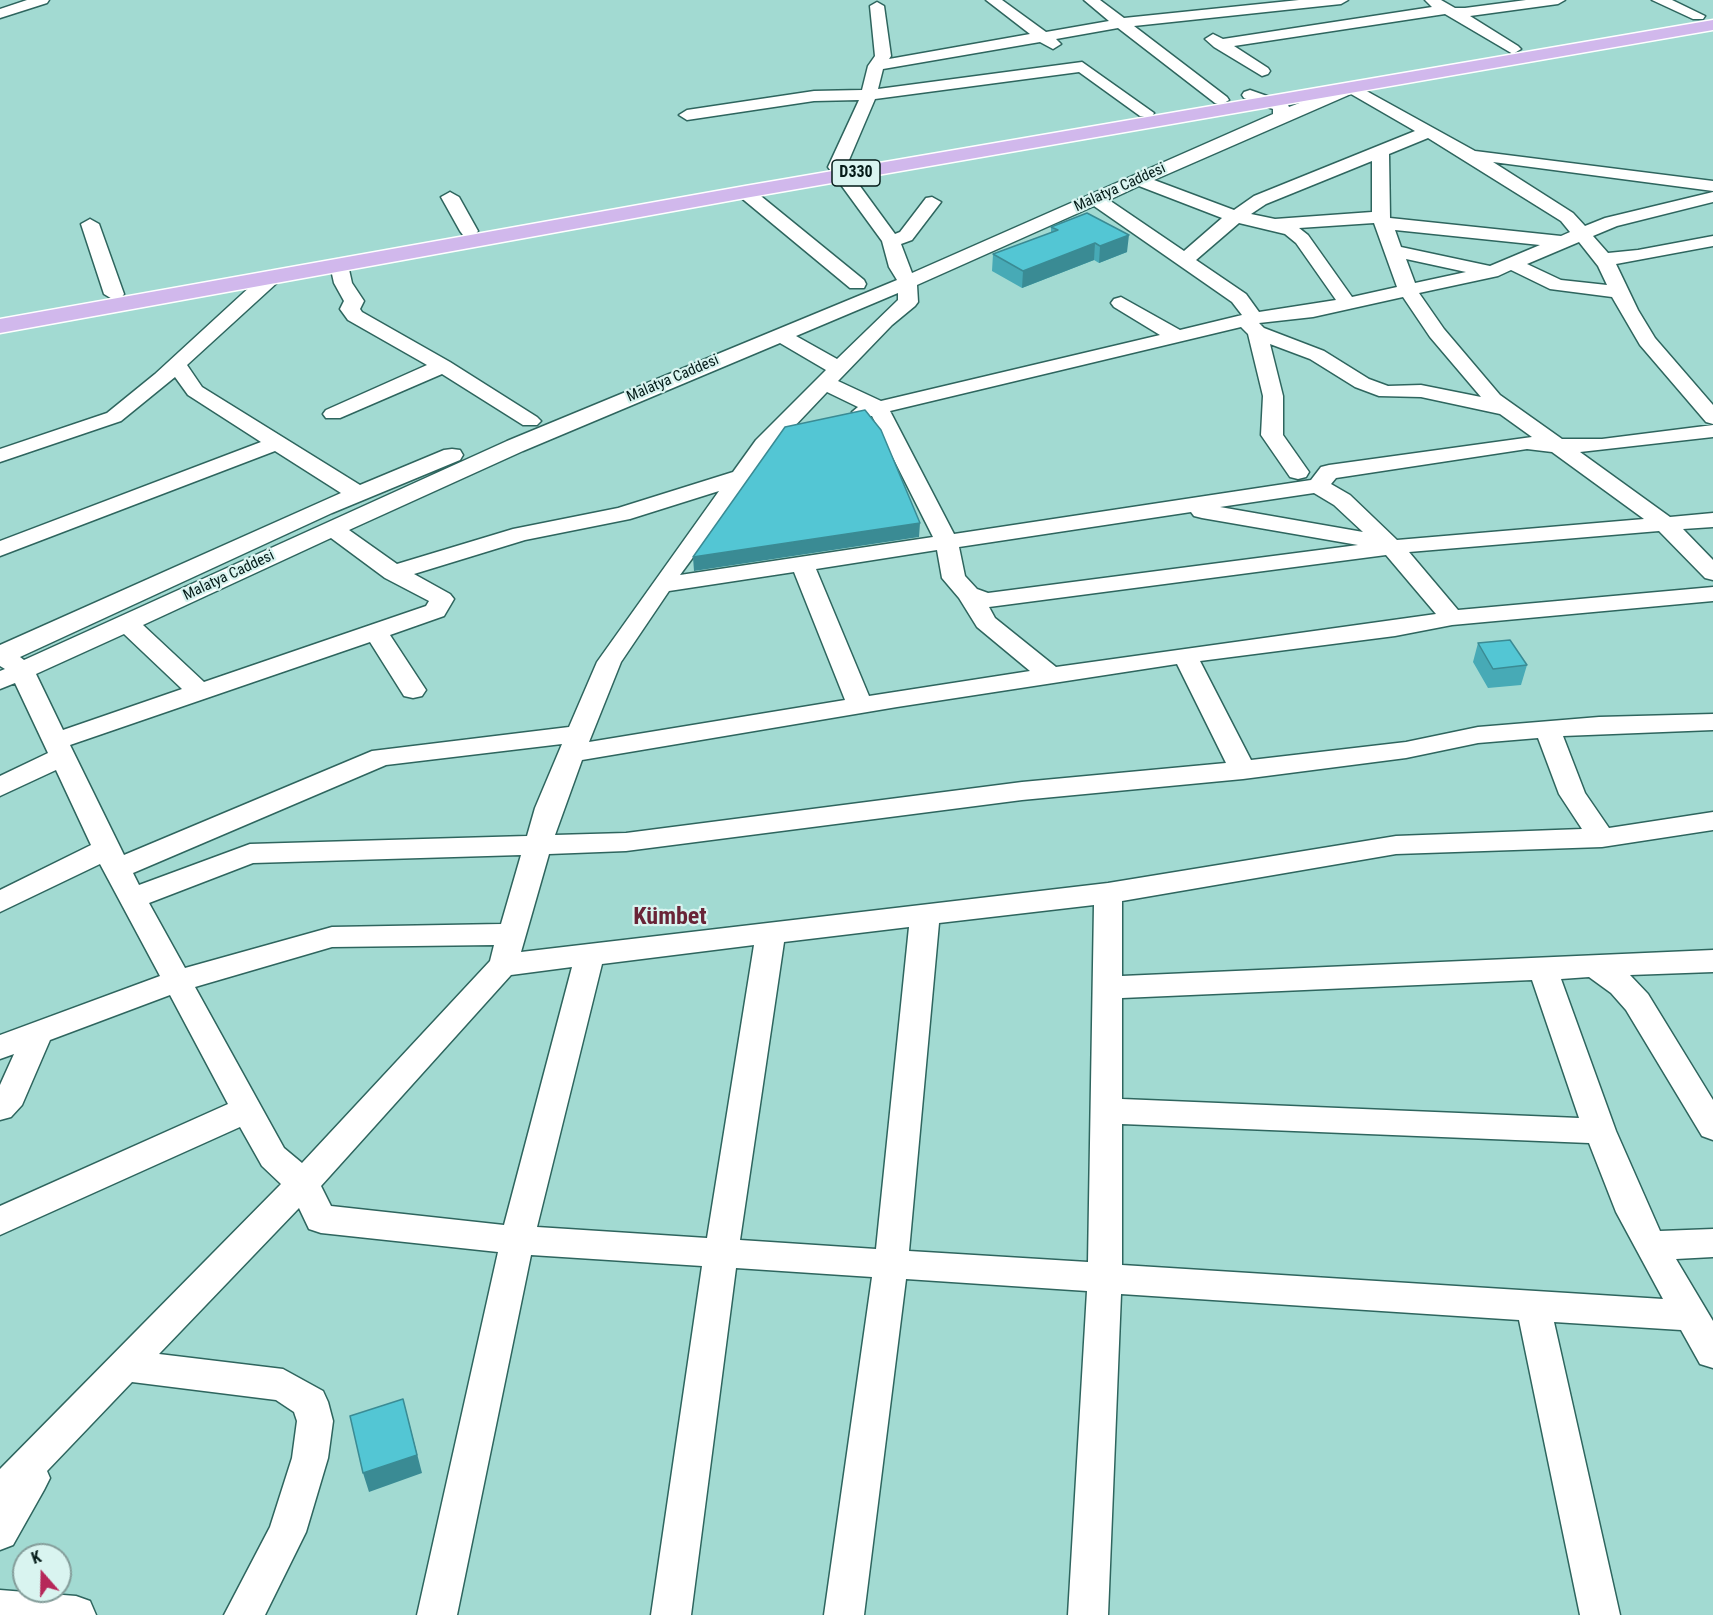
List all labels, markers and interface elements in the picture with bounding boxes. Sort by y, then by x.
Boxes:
road number: D330 [832,160,880,186]
street label: Malatya Caddesi [1071,160,1169,216]
street label: Malatya Caddesi [624,352,722,406]
street label: Malatya Caddesi [181,547,277,605]
district label: Kümbet [633,904,707,932]
north arrow [12,1543,72,1603]
text: K [29,1547,44,1568]

